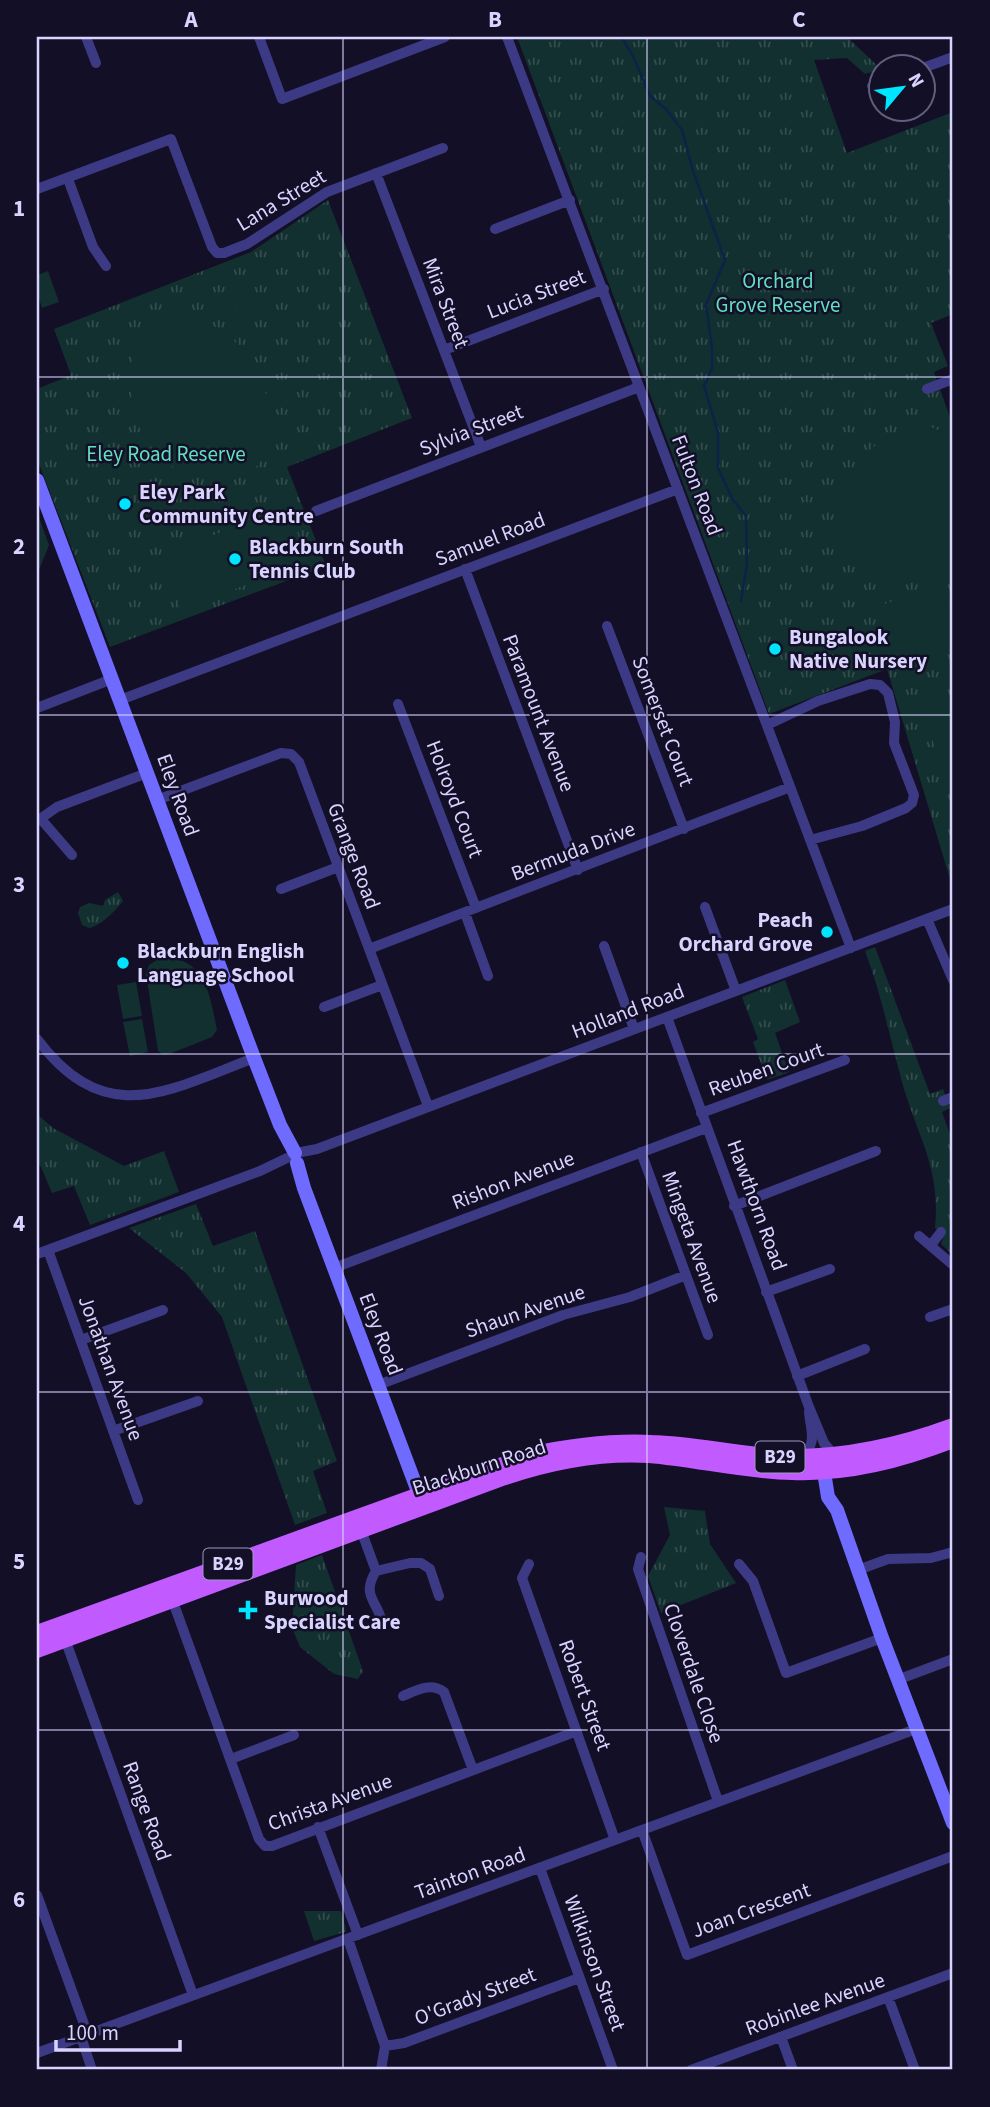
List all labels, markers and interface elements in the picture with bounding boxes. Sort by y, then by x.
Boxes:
text: A [183,3,198,36]
text: B [488,3,502,36]
text: C [792,3,806,36]
north arrow [867,52,937,122]
text: N [901,68,930,93]
street label: Lana Street [231,161,331,239]
text: 1 [13,192,25,225]
street label: Mira Street [415,253,477,353]
street label: Lucia Street [482,261,590,327]
park label: Orchard Grove Reserve [715,266,841,320]
street label: Sylvia Street [415,397,527,463]
street label: Fulton Road [664,430,730,540]
park label: Eley Road Reserve [86,439,246,469]
place label: Eley Park Community Centre [139,477,314,531]
marker: Eley Park Community Centre [117,496,133,512]
street label: Samuel Road [431,504,549,574]
text: 2 [13,530,25,563]
place label: Blackburn South Tennis Club [249,532,404,586]
marker: Blackburn South Tennis Club [227,551,243,567]
place label: Bungalook Native Nursery [789,622,927,676]
street label: Paramount Avenue [495,630,583,796]
marker: Bungalook Native Nursery [767,641,783,657]
street label: Somerset Court [624,652,702,790]
street label: Holroyd Court [419,736,491,862]
street label: Eley Road [149,749,207,841]
street label: Grange Road [320,798,388,914]
street label: Bermuda Drive [507,814,639,888]
text: 3 [13,868,25,901]
place label: Peach Orchard Grove [679,905,813,959]
marker: Peach Orchard Grove [819,924,835,940]
place label: Blackburn English Language School [137,936,304,990]
marker: Blackburn English Language School [115,955,131,971]
street label: Holland Road [567,976,689,1046]
street label: Reuben Court [704,1034,828,1104]
street label: Hawthorn Road [719,1135,795,1275]
street label: Rishon Avenue [447,1143,579,1217]
street label: Mingeta Avenue [654,1167,730,1307]
text: 4 [13,1207,25,1240]
street label: Shaun Avenue [461,1276,589,1346]
street label: Eley Road [352,1288,410,1380]
street label: Jonathan Avenue [71,1291,151,1445]
street label: Blackburn Road [408,1431,550,1503]
road number: B29 [756,1442,804,1472]
text: 5 [13,1545,25,1578]
road number: B29 [204,1548,252,1580]
place label: Burwood Specialist Care [264,1583,401,1637]
street label: Cloverdale Close [656,1599,732,1747]
marker: Burwood Specialist Care [238,1600,258,1620]
street label: Robert Street [551,1635,619,1755]
street label: Range Road [115,1757,179,1865]
street label: Christa Avenue [264,1766,396,1838]
street label: Tainton Road [410,1839,530,1907]
street label: Joan Crescent [688,1875,814,1945]
text: 6 [13,1883,25,1916]
street label: Wilkinson Street [557,1891,633,2035]
street label: O'Grady Street [410,1959,540,2033]
street label: Robinlee Avenue [741,1965,889,2043]
scale bar [56,2009,180,2053]
text: 100 m [66,2018,119,2048]

